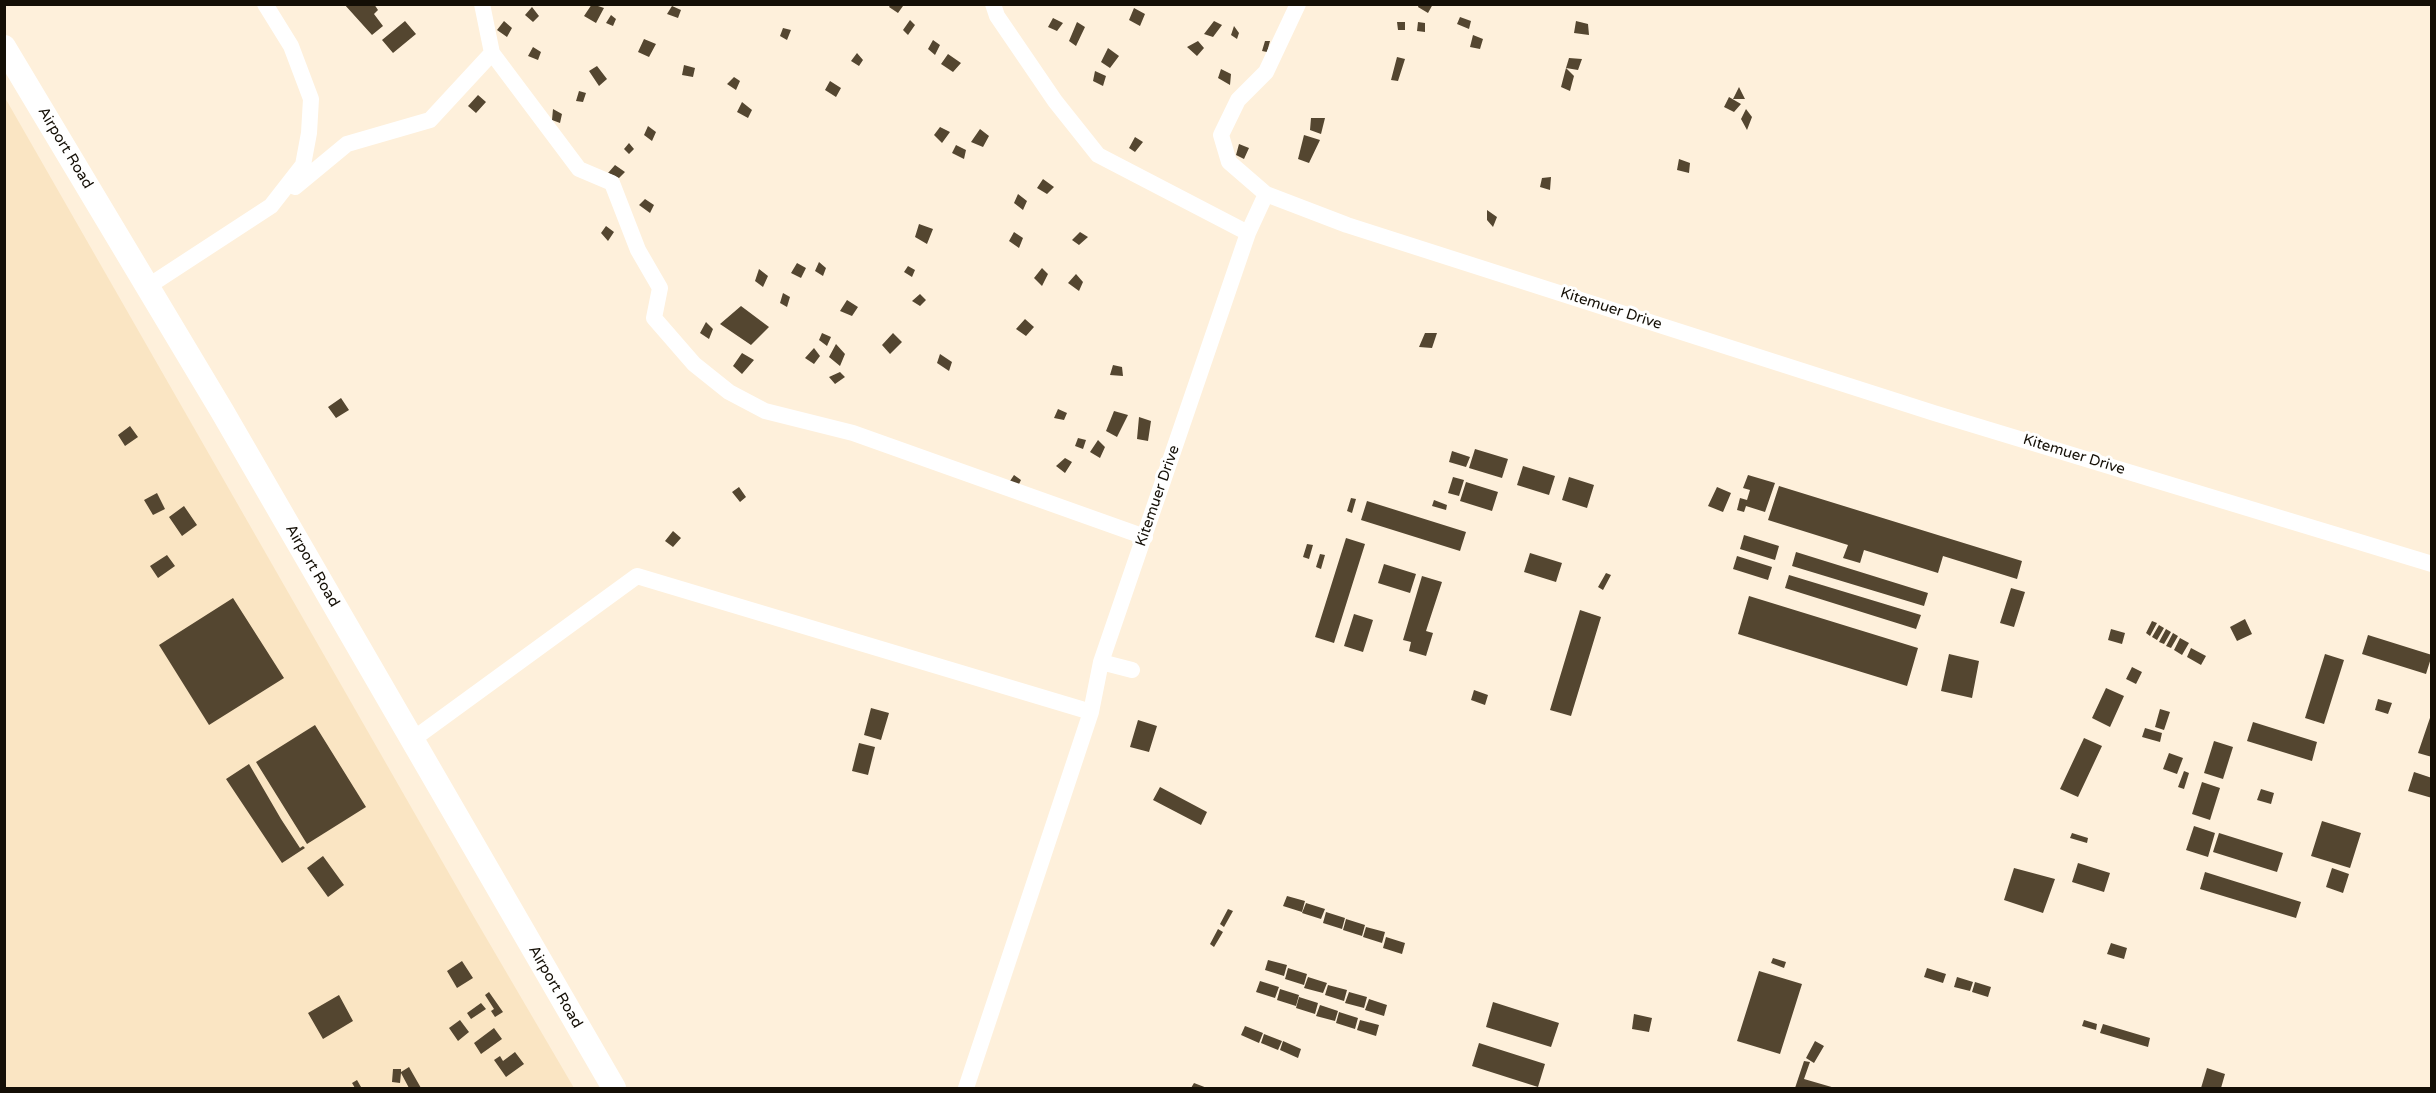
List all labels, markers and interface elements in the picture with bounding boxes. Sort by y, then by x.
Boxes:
street label: Airport Road [34,104,96,192]
street label: Kitemuer Drive [1558,284,1664,334]
street label: Kitemuer Drive [2021,431,2127,479]
street label: Kitemuer Drive [1132,443,1184,549]
street label: Airport Road [281,522,343,610]
street label: Airport Road [524,943,586,1031]

